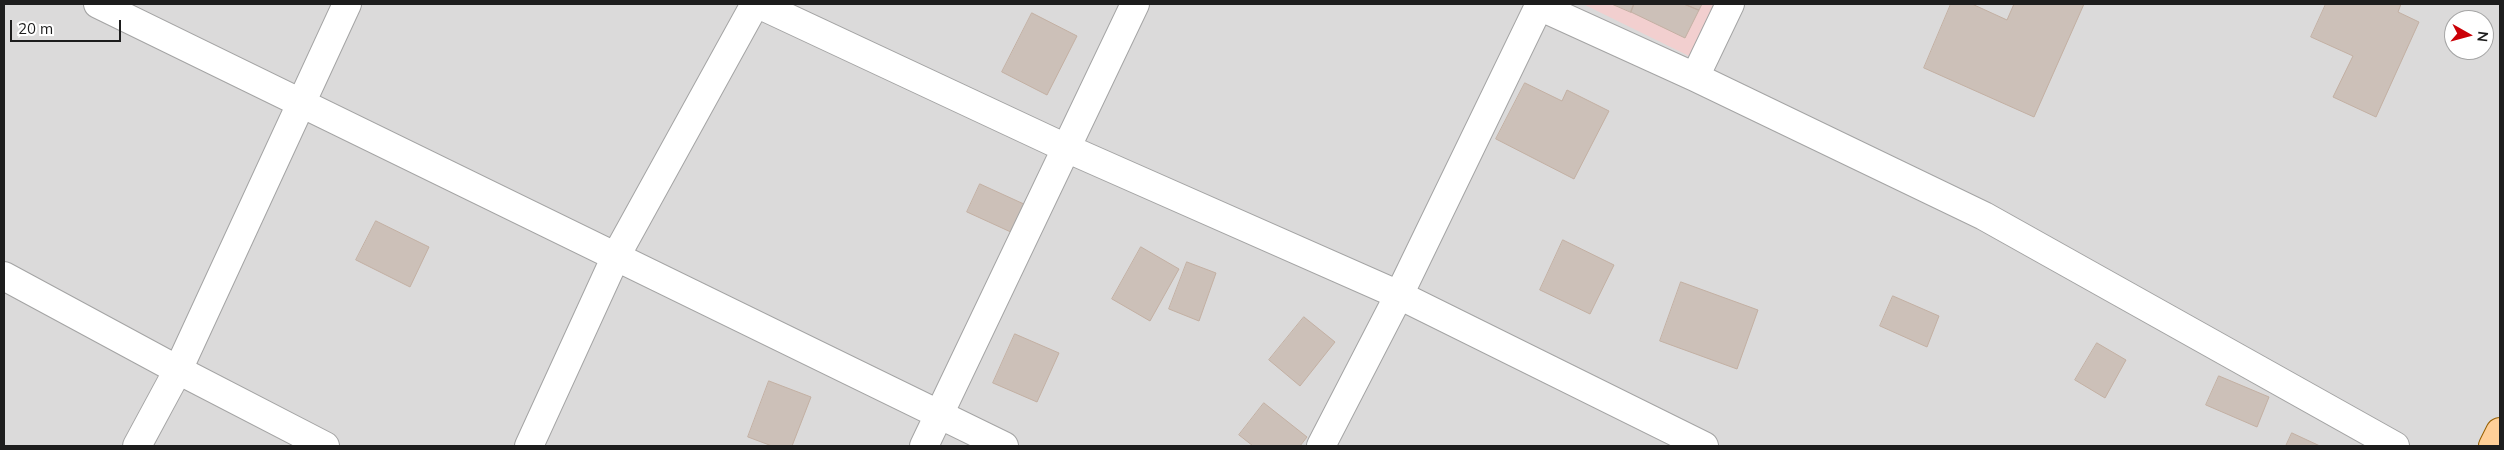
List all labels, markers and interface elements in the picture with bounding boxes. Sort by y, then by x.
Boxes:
scale bar [12,10,124,42]
north arrow [2444,10,2494,60]
text: 20 m [18,19,53,38]
text: N [2473,30,2492,43]

